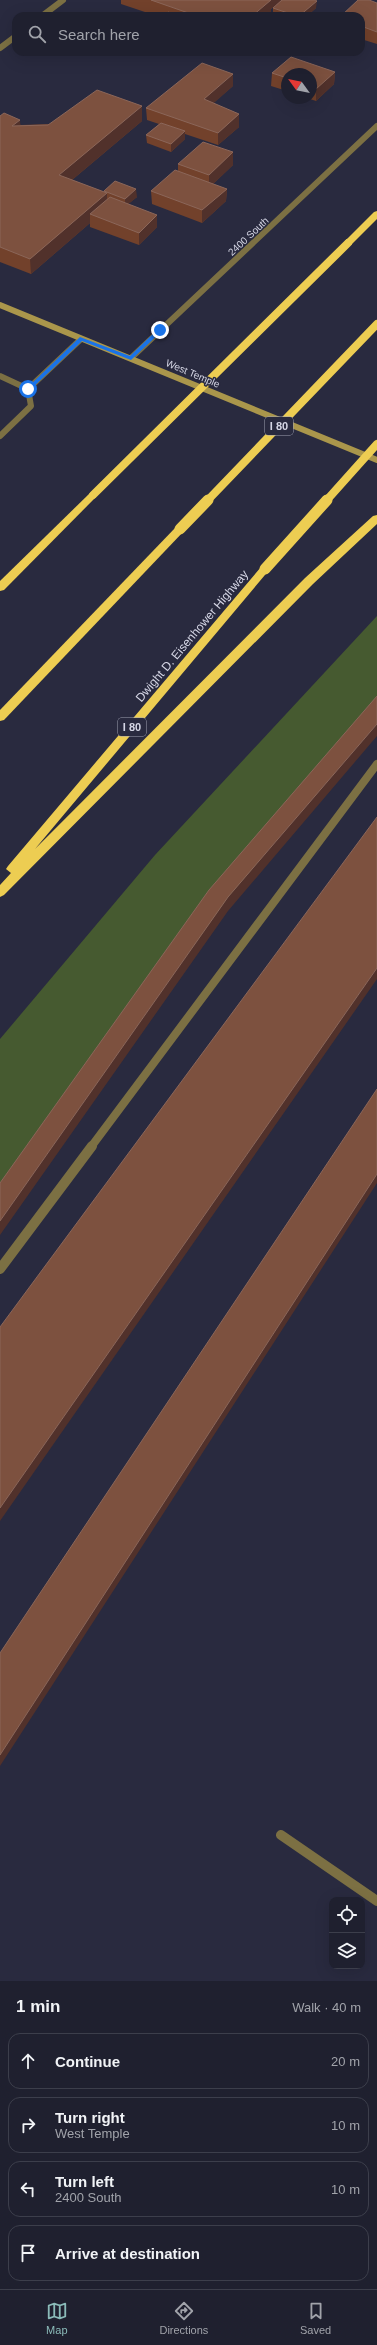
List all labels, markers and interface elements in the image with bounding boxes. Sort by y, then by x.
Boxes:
search box [12,12,365,56]
icon: search [26,23,48,45]
text: Search here [58,26,140,43]
north arrow [281,68,317,104]
street label: 2400 South [226,215,271,258]
route end [151,321,169,339]
street label: West Temple [164,357,222,390]
route start [19,380,37,398]
road number: I 80 [265,417,293,435]
street label: Dwight D. Eisenhower Highway [133,567,251,705]
road number: I 80 [118,718,146,736]
map controls [329,1897,365,1969]
button: locate [329,1897,365,1933]
button: layers [329,1933,365,1969]
text: 1 min [16,1997,60,2016]
text: Walk · 40 m [292,2000,361,2015]
icon: ahead [17,2050,39,2072]
text: Continue [55,2053,120,2070]
text: 20 m [331,2054,360,2069]
text: Turn right [55,2109,125,2126]
icon: right [17,2114,39,2136]
text: 10 m [331,2118,360,2133]
text: West Temple [55,2126,130,2141]
text: Turn left [55,2173,114,2190]
icon: left [17,2178,39,2200]
text: 10 m [331,2182,360,2197]
text: 2400 South [55,2190,122,2205]
icon: arrive [17,2242,39,2264]
text: Arrive at destination [55,2245,200,2262]
tab: Map [46,2300,68,2336]
tab: Directions [159,2300,208,2336]
tab: Saved [300,2300,331,2336]

